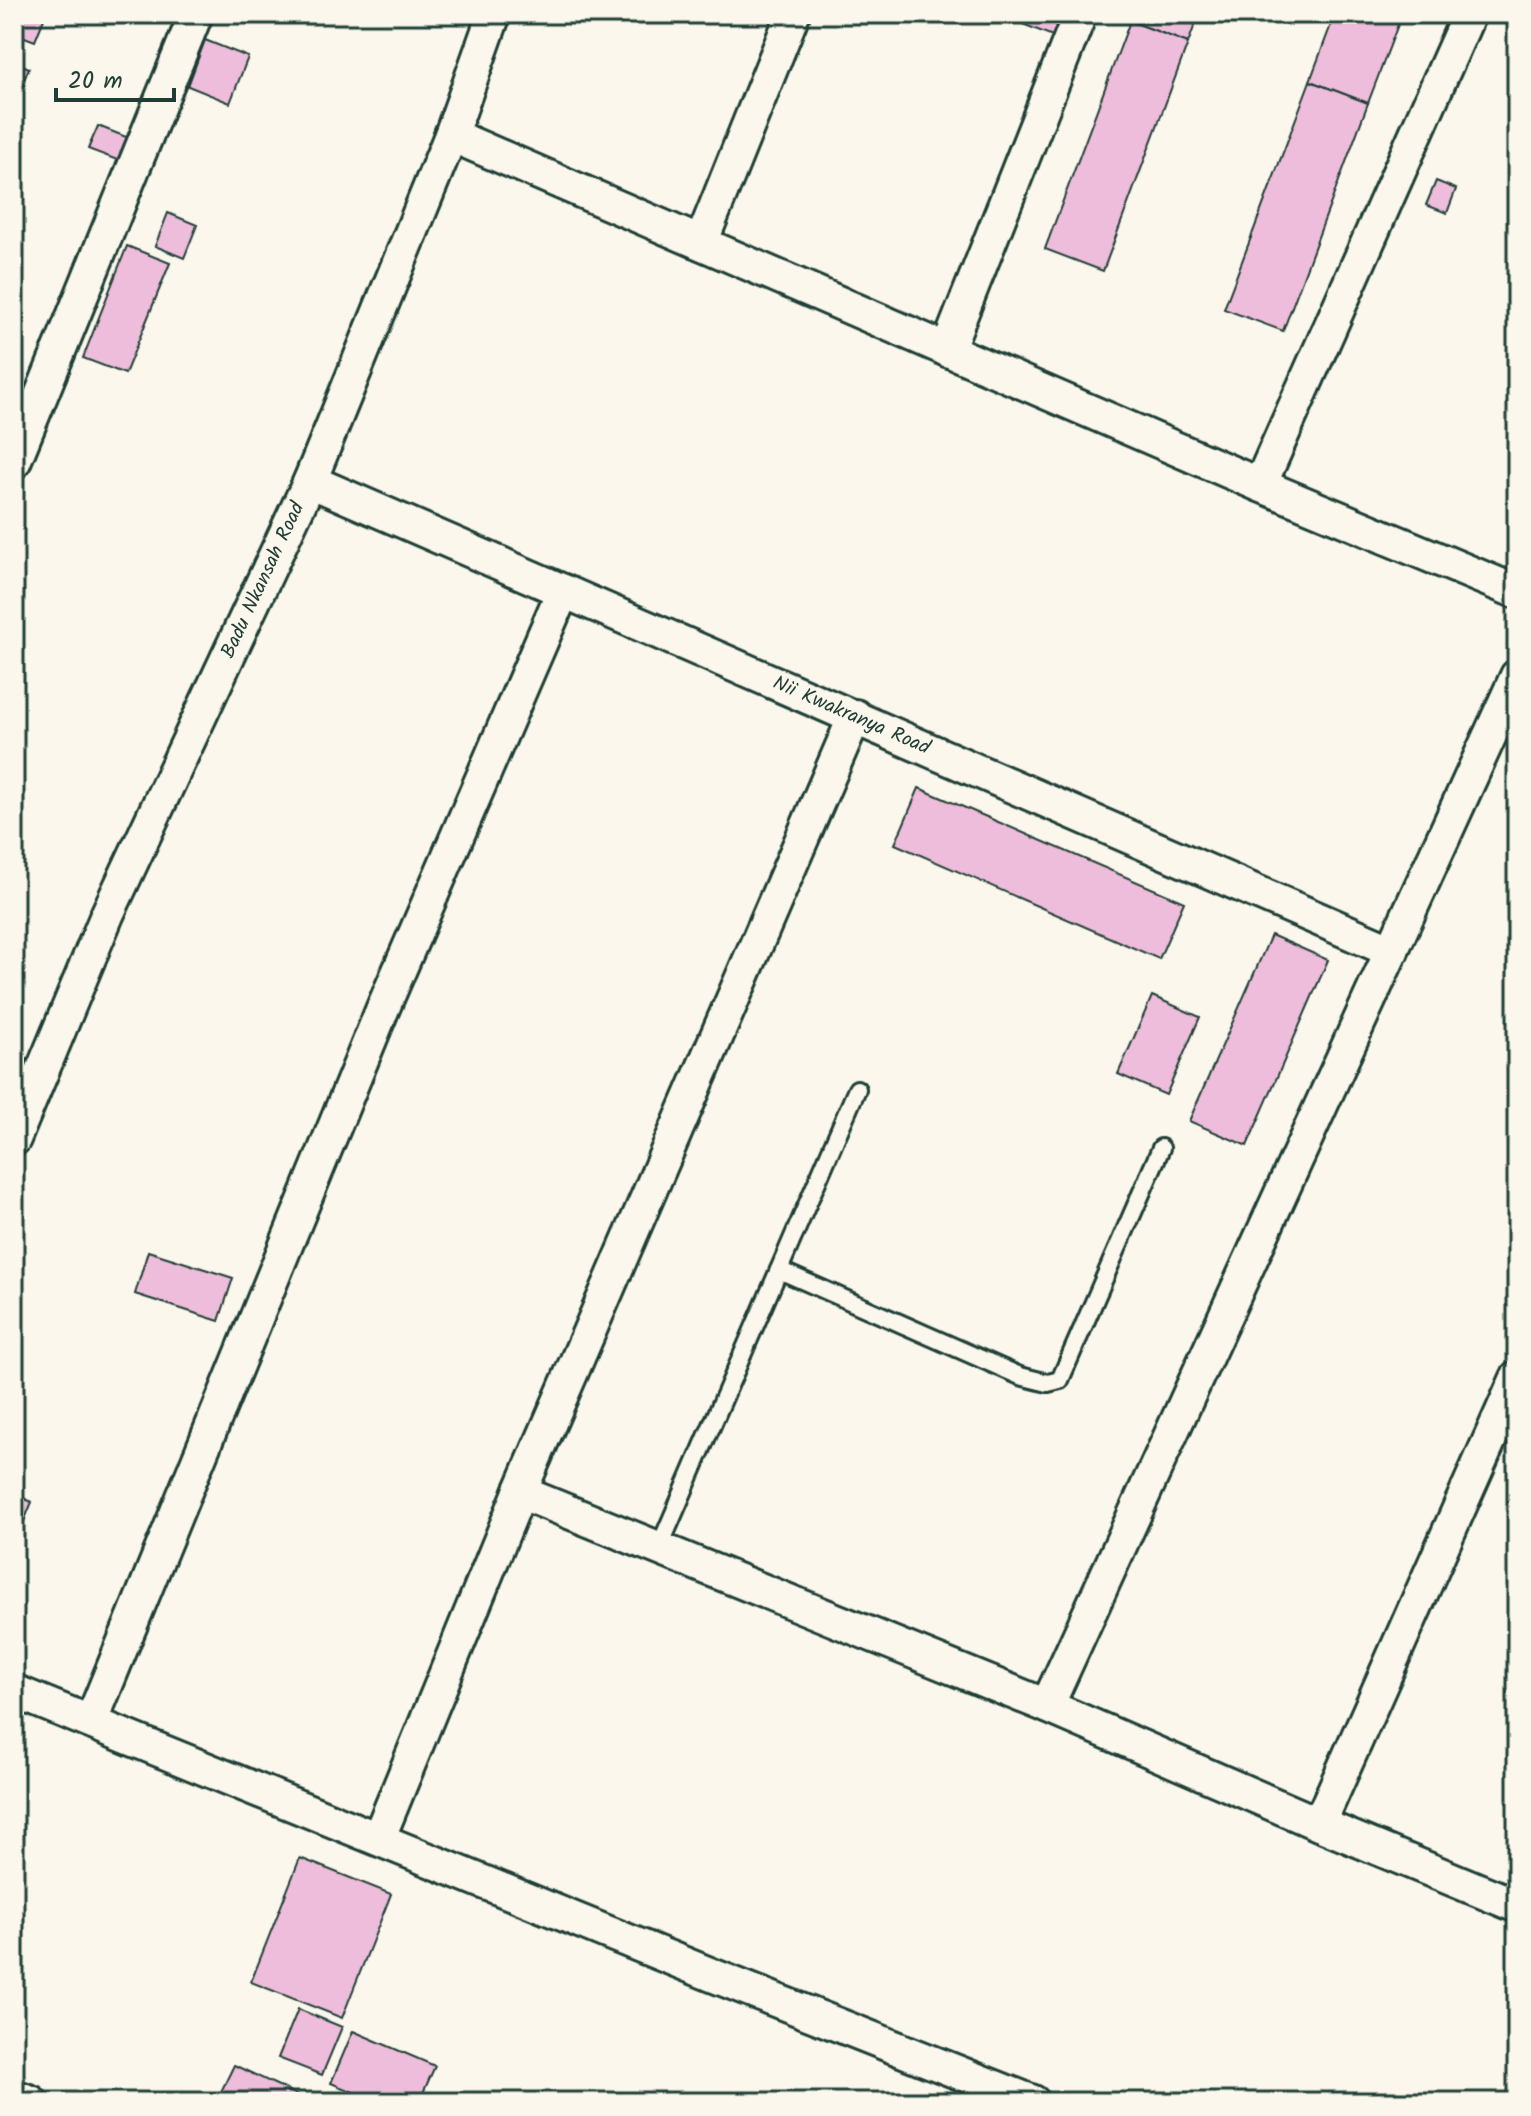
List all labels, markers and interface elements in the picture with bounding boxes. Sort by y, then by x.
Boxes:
scale bar [56,52,174,102]
text: 20 m [68,62,123,101]
street label: Badu Nkansah Road [213,496,314,664]
street label: Nii Kwakranya Road [767,668,936,765]

